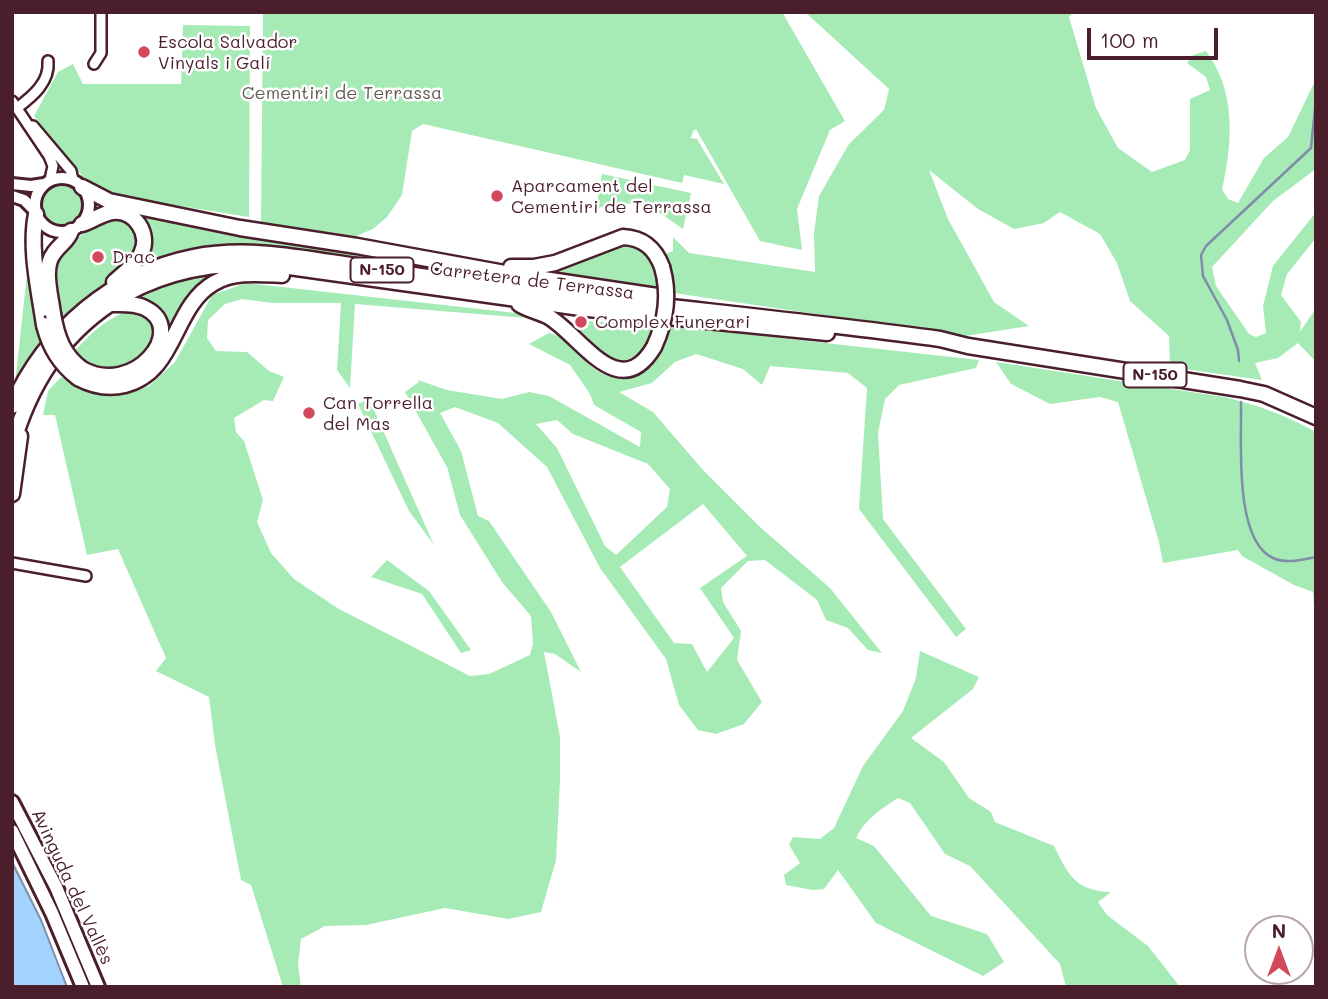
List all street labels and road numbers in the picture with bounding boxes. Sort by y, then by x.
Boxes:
road number: N-150 [350,258,414,282]
street label: Carretera de Terrassa [429,258,635,304]
road number: N-150 [1124,362,1186,388]
street label: Avinguda del Vallès [26,806,118,968]

